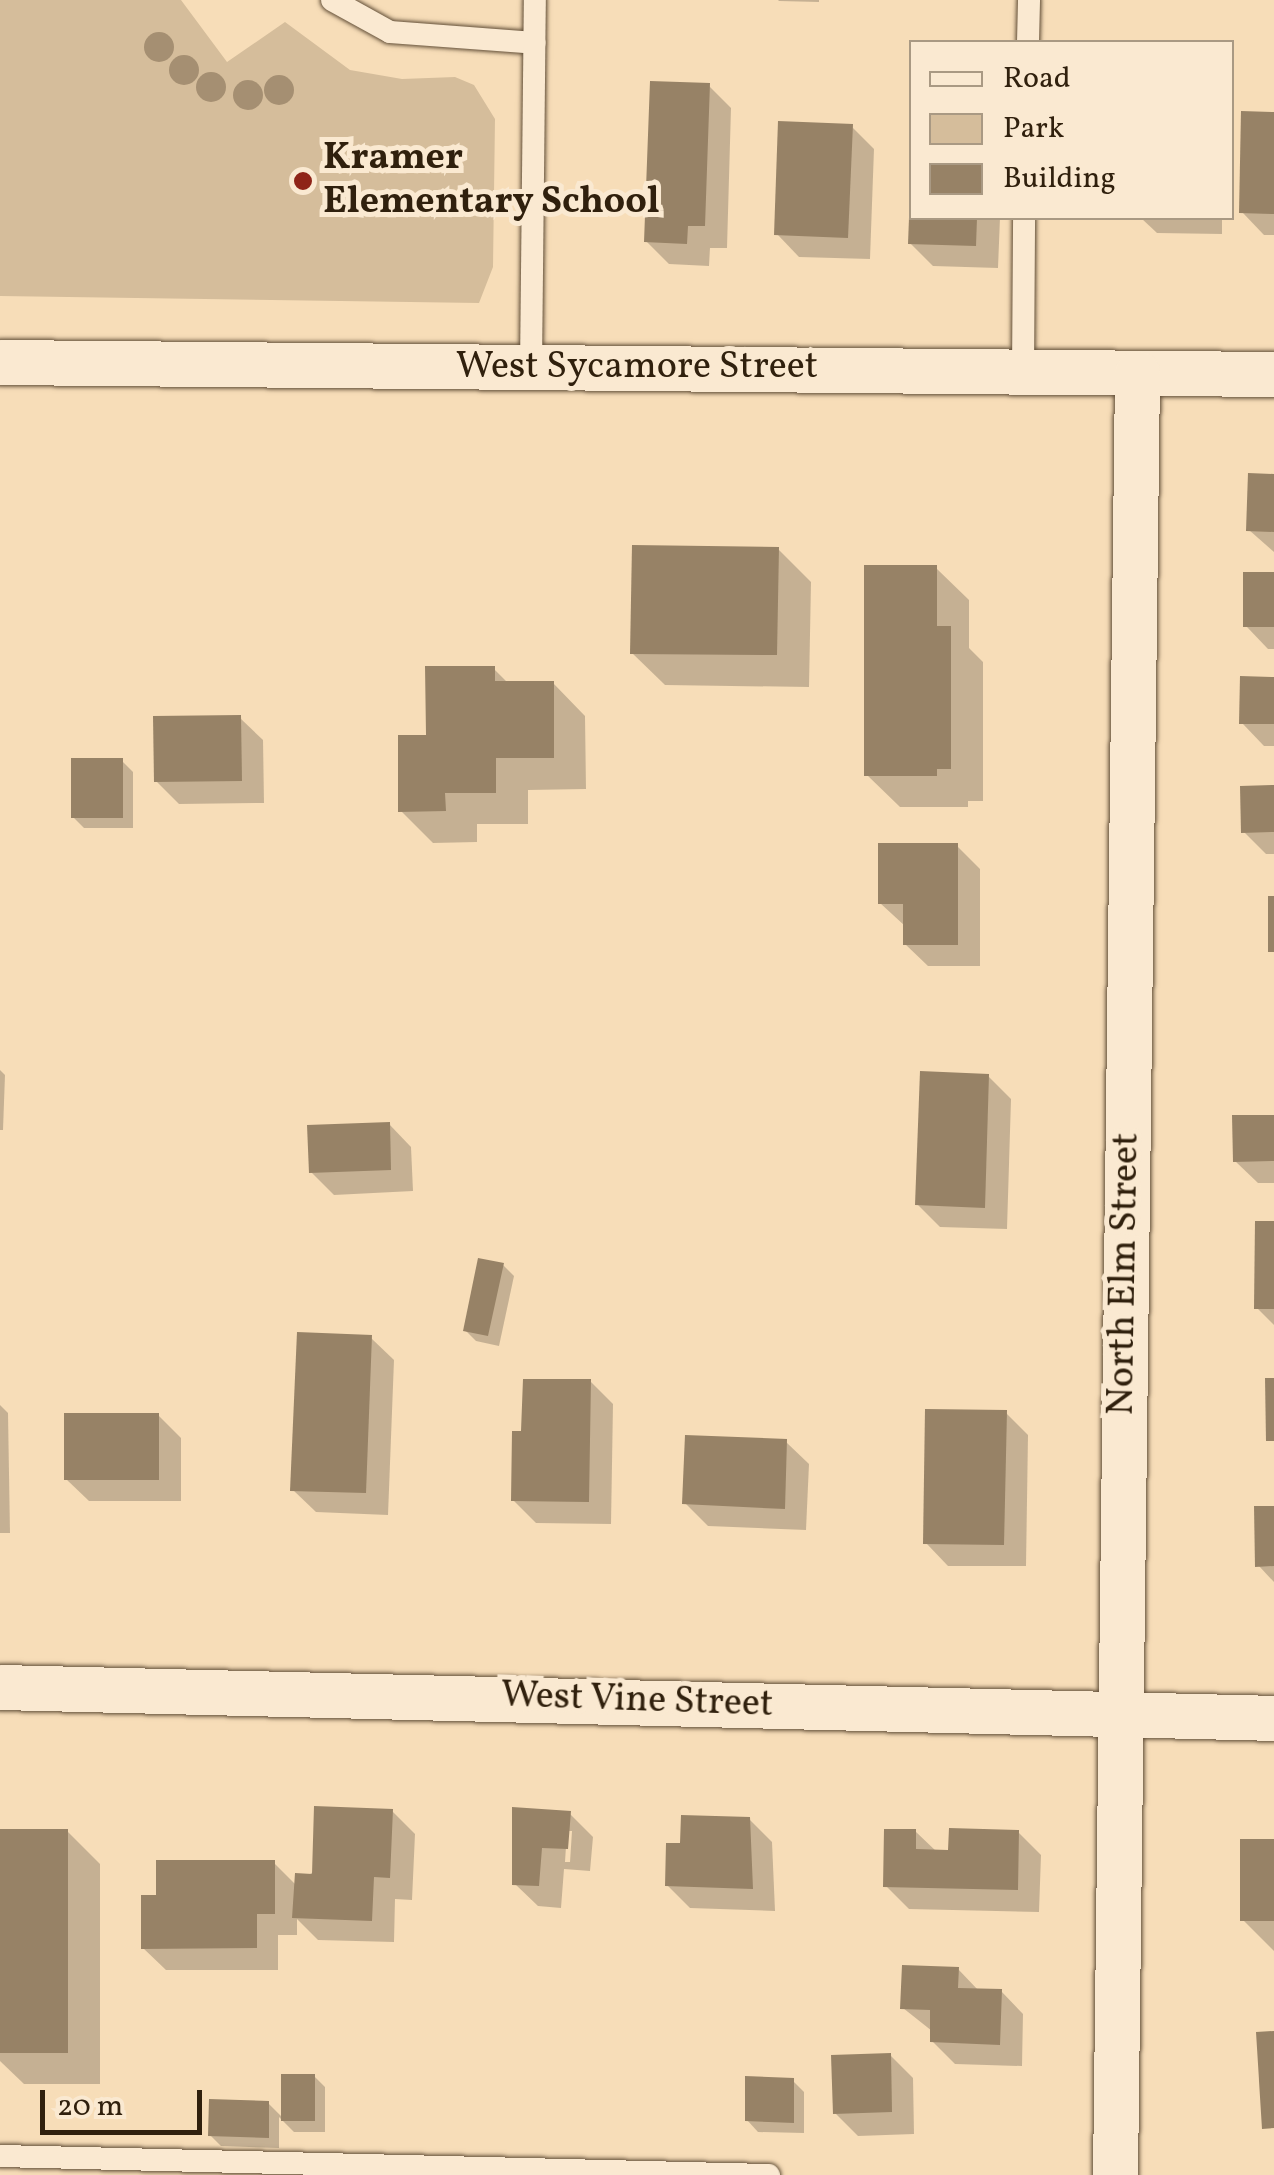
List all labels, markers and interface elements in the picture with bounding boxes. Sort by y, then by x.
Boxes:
legend [909,40,1234,220]
text: Road [1003,58,1071,100]
text: Park [1003,108,1064,150]
place label: Kramer Elementary School [323,136,660,225]
text: Building [1003,158,1116,200]
marker: Kramer Elementary School [292,170,314,192]
street label: West Sycamore Street [456,345,818,391]
street label: North Elm Street [1100,1132,1150,1416]
street label: West Vine Street [499,1673,775,1729]
scale bar [45,2070,208,2132]
text: 20 m [57,2086,123,2128]

